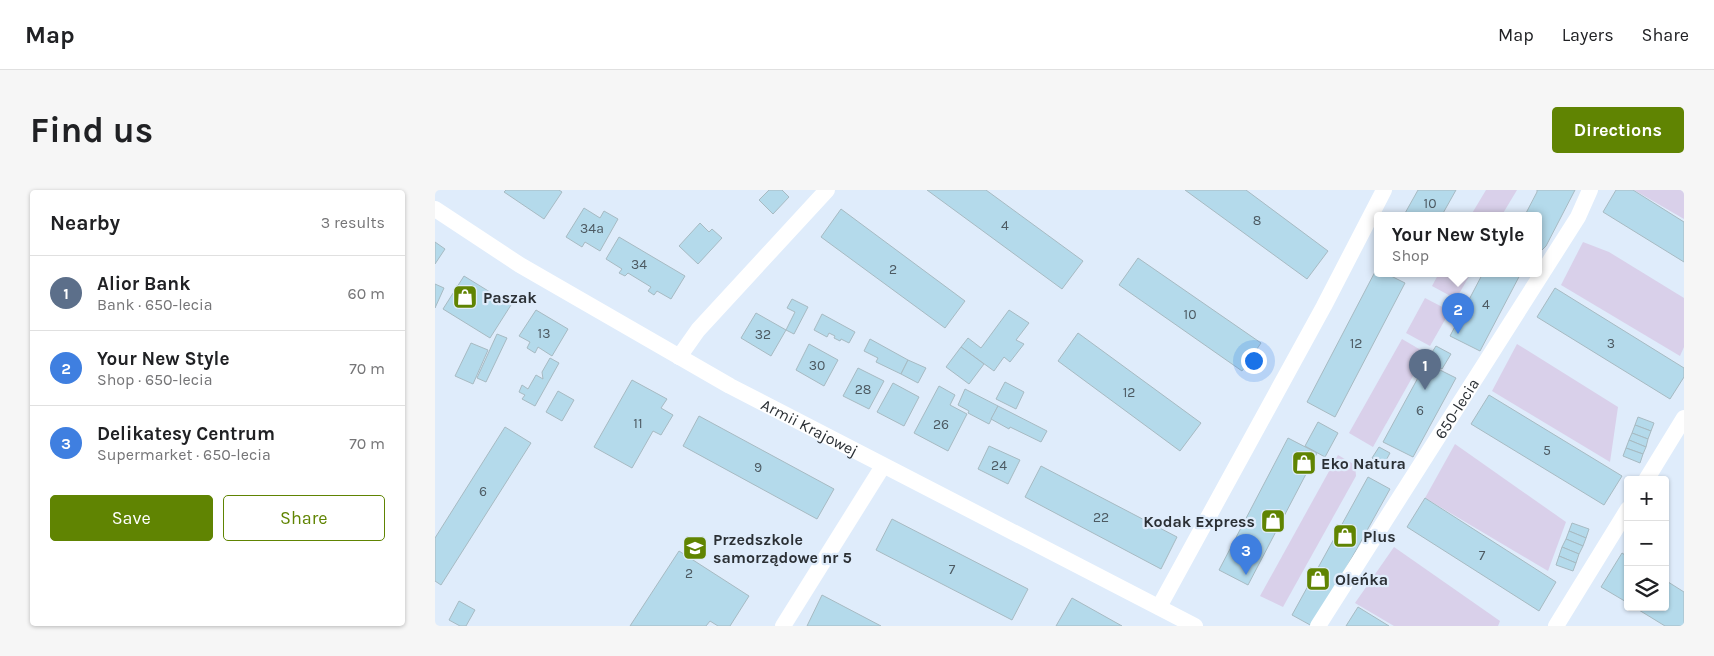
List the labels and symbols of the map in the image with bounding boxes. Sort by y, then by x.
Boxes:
house number: 10 [1424,195,1436,212]
house number: 8 [1253,212,1261,229]
house number: 4 [1001,217,1009,234]
house number: 34a [580,220,604,237]
house number: 34 [631,256,647,273]
house number: 2 [889,261,897,278]
shop icon: Paszak [452,284,478,310]
place label: Paszak [483,288,537,307]
pin: 2 [1442,293,1474,334]
house number: 4 [1482,296,1490,313]
house number: 10 [1184,306,1196,323]
house number: 13 [538,325,550,342]
house number: 32 [755,326,771,343]
house number: 12 [1350,335,1362,352]
house number: 3 [1607,335,1615,352]
your location [1241,348,1267,374]
pin: 1 [1409,349,1441,390]
house number: 30 [809,357,825,374]
street label: 650-lecia [1430,375,1483,442]
house number: 28 [855,381,871,398]
house number: 12 [1123,384,1135,401]
street label: Armii Krajowej [758,394,861,460]
house number: 6 [1416,402,1424,419]
house number: 11 [633,415,643,432]
house number: 26 [933,416,949,433]
house number: 5 [1543,442,1551,459]
shop icon: Eko Natura [1291,450,1317,476]
place label: Eko Natura [1321,454,1406,473]
house number: 24 [991,457,1007,474]
house number: 9 [754,459,762,476]
house number: 6 [479,483,487,500]
shop icon: Kodak Express [1260,508,1286,534]
house number: 22 [1093,509,1109,526]
place label: Kodak Express [1143,512,1255,531]
shop icon: Plus [1332,523,1358,549]
place label: Plus [1363,527,1396,546]
place label: Przedszkole samorządowe nr 5 [713,530,852,567]
pin: 3 [1230,534,1262,575]
school or university icon: Przedszkole samorządowe nr 5 [682,535,708,561]
house number: 7 [1479,547,1486,564]
house number: 7 [949,561,956,578]
house number: 2 [685,565,693,582]
shop icon: Oleńka [1305,566,1331,592]
place label: Oleńka [1335,570,1388,589]

